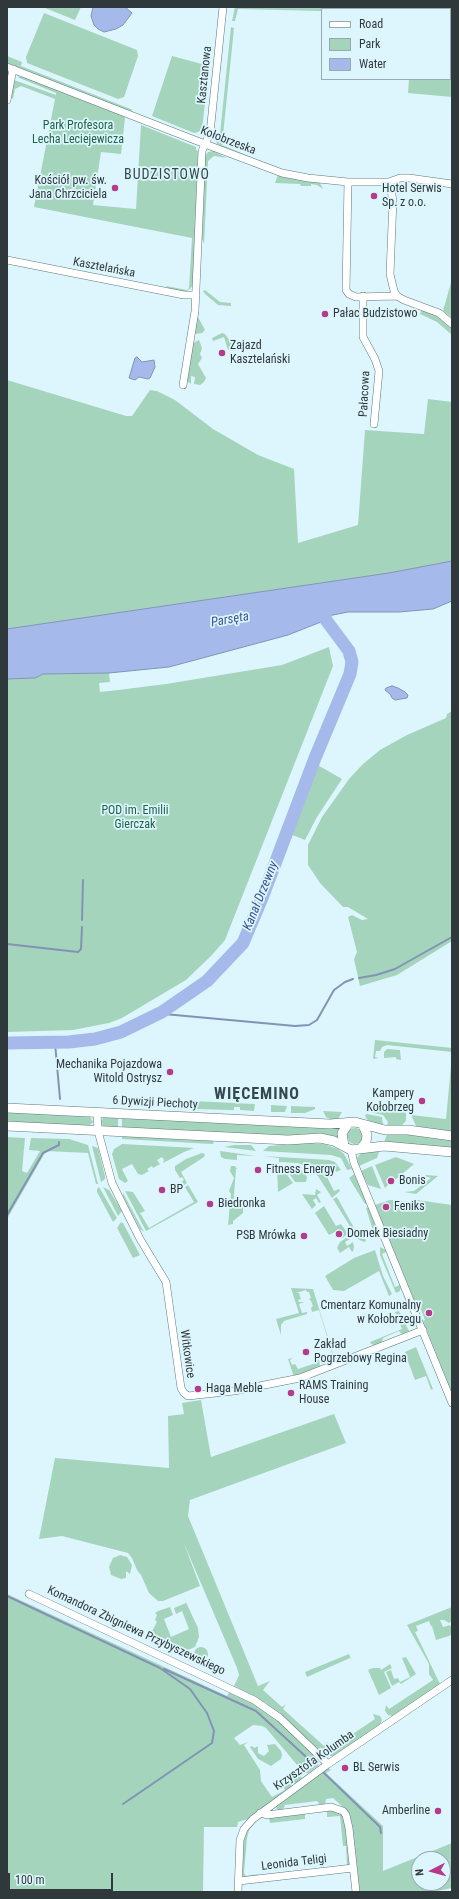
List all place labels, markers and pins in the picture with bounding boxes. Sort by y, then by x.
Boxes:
place label: Kościół pw. św. Jana Chrzciciela [29,174,107,202]
place label: Hotel Serwis Sp. z o.o. [382,182,442,210]
marker: Kościół pw. św. Jana Chrzciciela [110,183,120,193]
marker: Hotel Serwis Sp. z o.o. [369,191,379,201]
place label: Pałac Budzistowo [333,307,417,321]
marker: Pałac Budzistowo [320,309,330,319]
place label: Zajazd Kasztelański [230,339,290,367]
marker: Zajazd Kasztelański [217,348,227,358]
place label: Mechanika Pojazdowa Witold Ostrysz [56,1058,162,1086]
marker: Mechanika Pojazdowa Witold Ostrysz [165,1067,175,1077]
place label: Kampery Kołobrzeg [366,1087,414,1115]
marker: Kampery Kołobrzeg [417,1096,427,1106]
place label: Fitness Energy [266,1163,335,1177]
marker: Fitness Energy [253,1165,263,1175]
place label: Bonis [399,1174,426,1188]
marker: Bonis [386,1176,396,1186]
place label: BP [170,1183,183,1197]
marker: BP [157,1185,167,1195]
place label: Biedronka [218,1197,265,1211]
marker: Biedronka [205,1199,215,1209]
place label: Feniks [394,1200,425,1214]
marker: Feniks [381,1202,391,1212]
place label: Domek Biesiadny [347,1227,428,1241]
place label: PSB Mrówka [236,1229,296,1243]
marker: Domek Biesiadny [334,1229,344,1239]
marker: PSB Mrówka [299,1231,309,1241]
place label: Cmentarz Komunalny w Kołobrzegu [320,1299,421,1327]
marker: Cmentarz Komunalny w Kołobrzegu [424,1308,434,1318]
place label: Zakład Pogrzebowy Regina [314,1338,407,1366]
marker: Zakład Pogrzebowy Regina [301,1347,311,1357]
place label: RAMS Training House [299,1379,368,1407]
place label: Haga Meble [206,1382,263,1396]
marker: Haga Meble [193,1384,203,1394]
marker: RAMS Training House [286,1388,296,1398]
place label: BL Serwis [353,1761,400,1775]
marker: BL Serwis [340,1763,350,1773]
place label: Amberline [382,1804,430,1818]
marker: Amberline [433,1806,443,1816]

